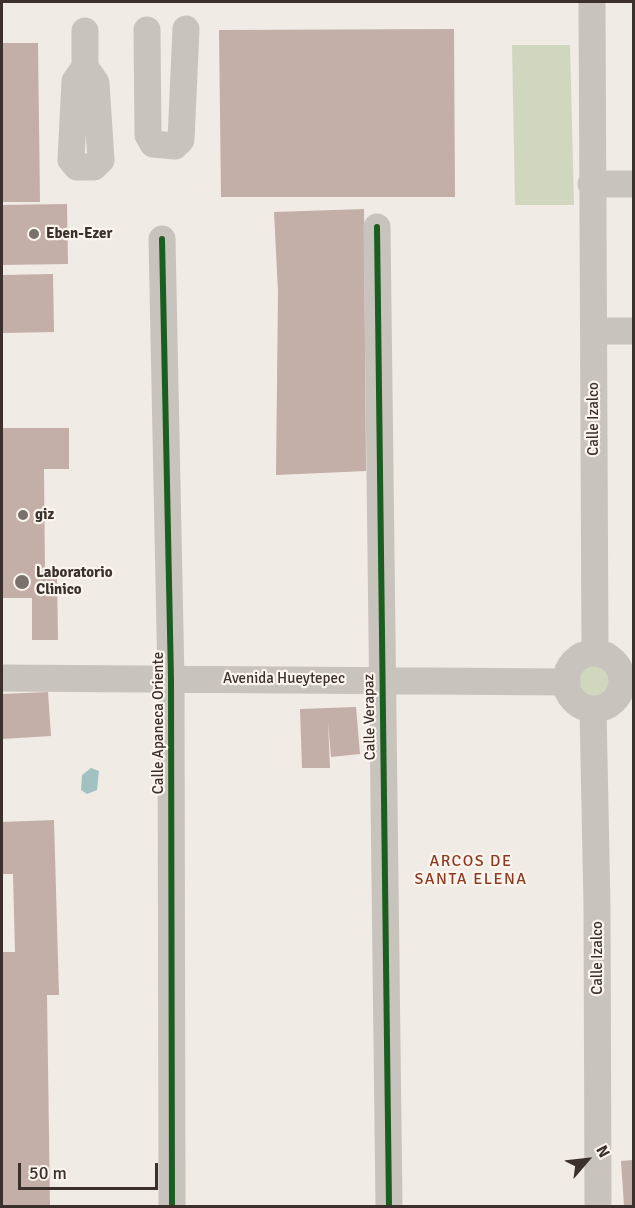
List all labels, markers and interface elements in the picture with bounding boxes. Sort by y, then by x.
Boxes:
place label: Eben-Ezer [46,225,113,243]
marker: Eben-Ezer [27,227,41,241]
street label: Calle Izalco [585,382,603,456]
place label: giz [35,506,54,524]
marker: giz [16,508,30,522]
place label: Laboratorio Clinico [36,564,113,599]
marker: Laboratorio Clinico [13,573,31,591]
street label: Calle Apaneca Oriente [150,652,168,794]
street label: Avenida Hueytepec [223,670,345,688]
street label: Calle Verapaz [360,674,380,760]
district label: ARCOS DE SANTA ELENA [414,852,528,890]
street label: Calle Izalco [589,921,607,995]
north arrow [557,1130,617,1190]
text: N [591,1142,614,1161]
scale bar [21,1151,160,1189]
text: 50 m [29,1162,67,1184]

